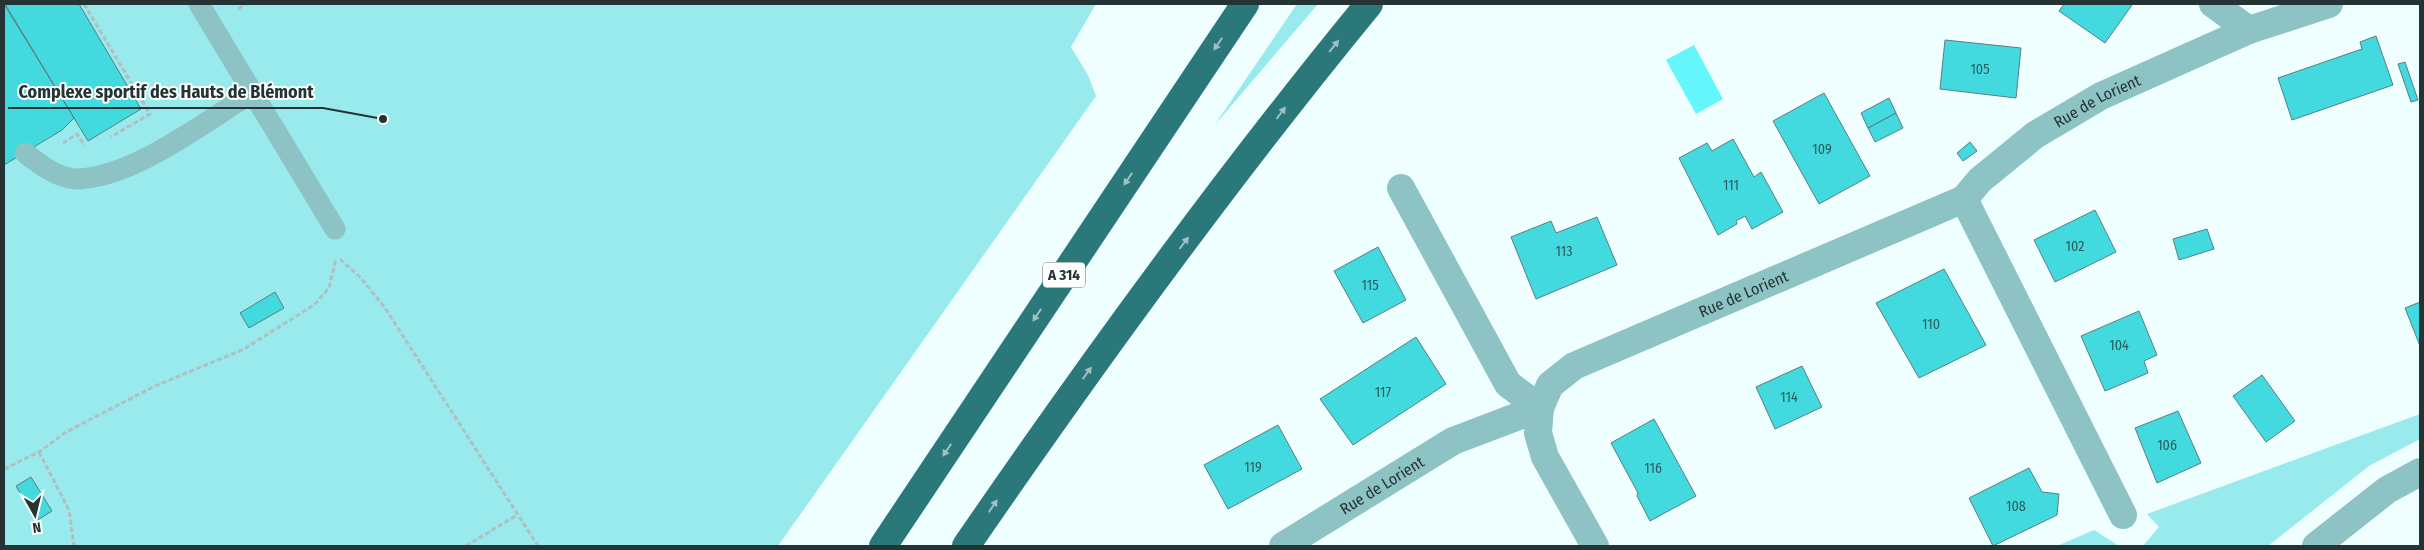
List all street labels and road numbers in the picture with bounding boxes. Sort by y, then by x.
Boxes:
street label: Rue de Lorient [2050,70,2144,131]
road number: A 314 [1043,262,1085,288]
street label: Rue de Lorient [1696,266,1792,321]
street label: Rue de Lorient [1336,451,1428,518]

